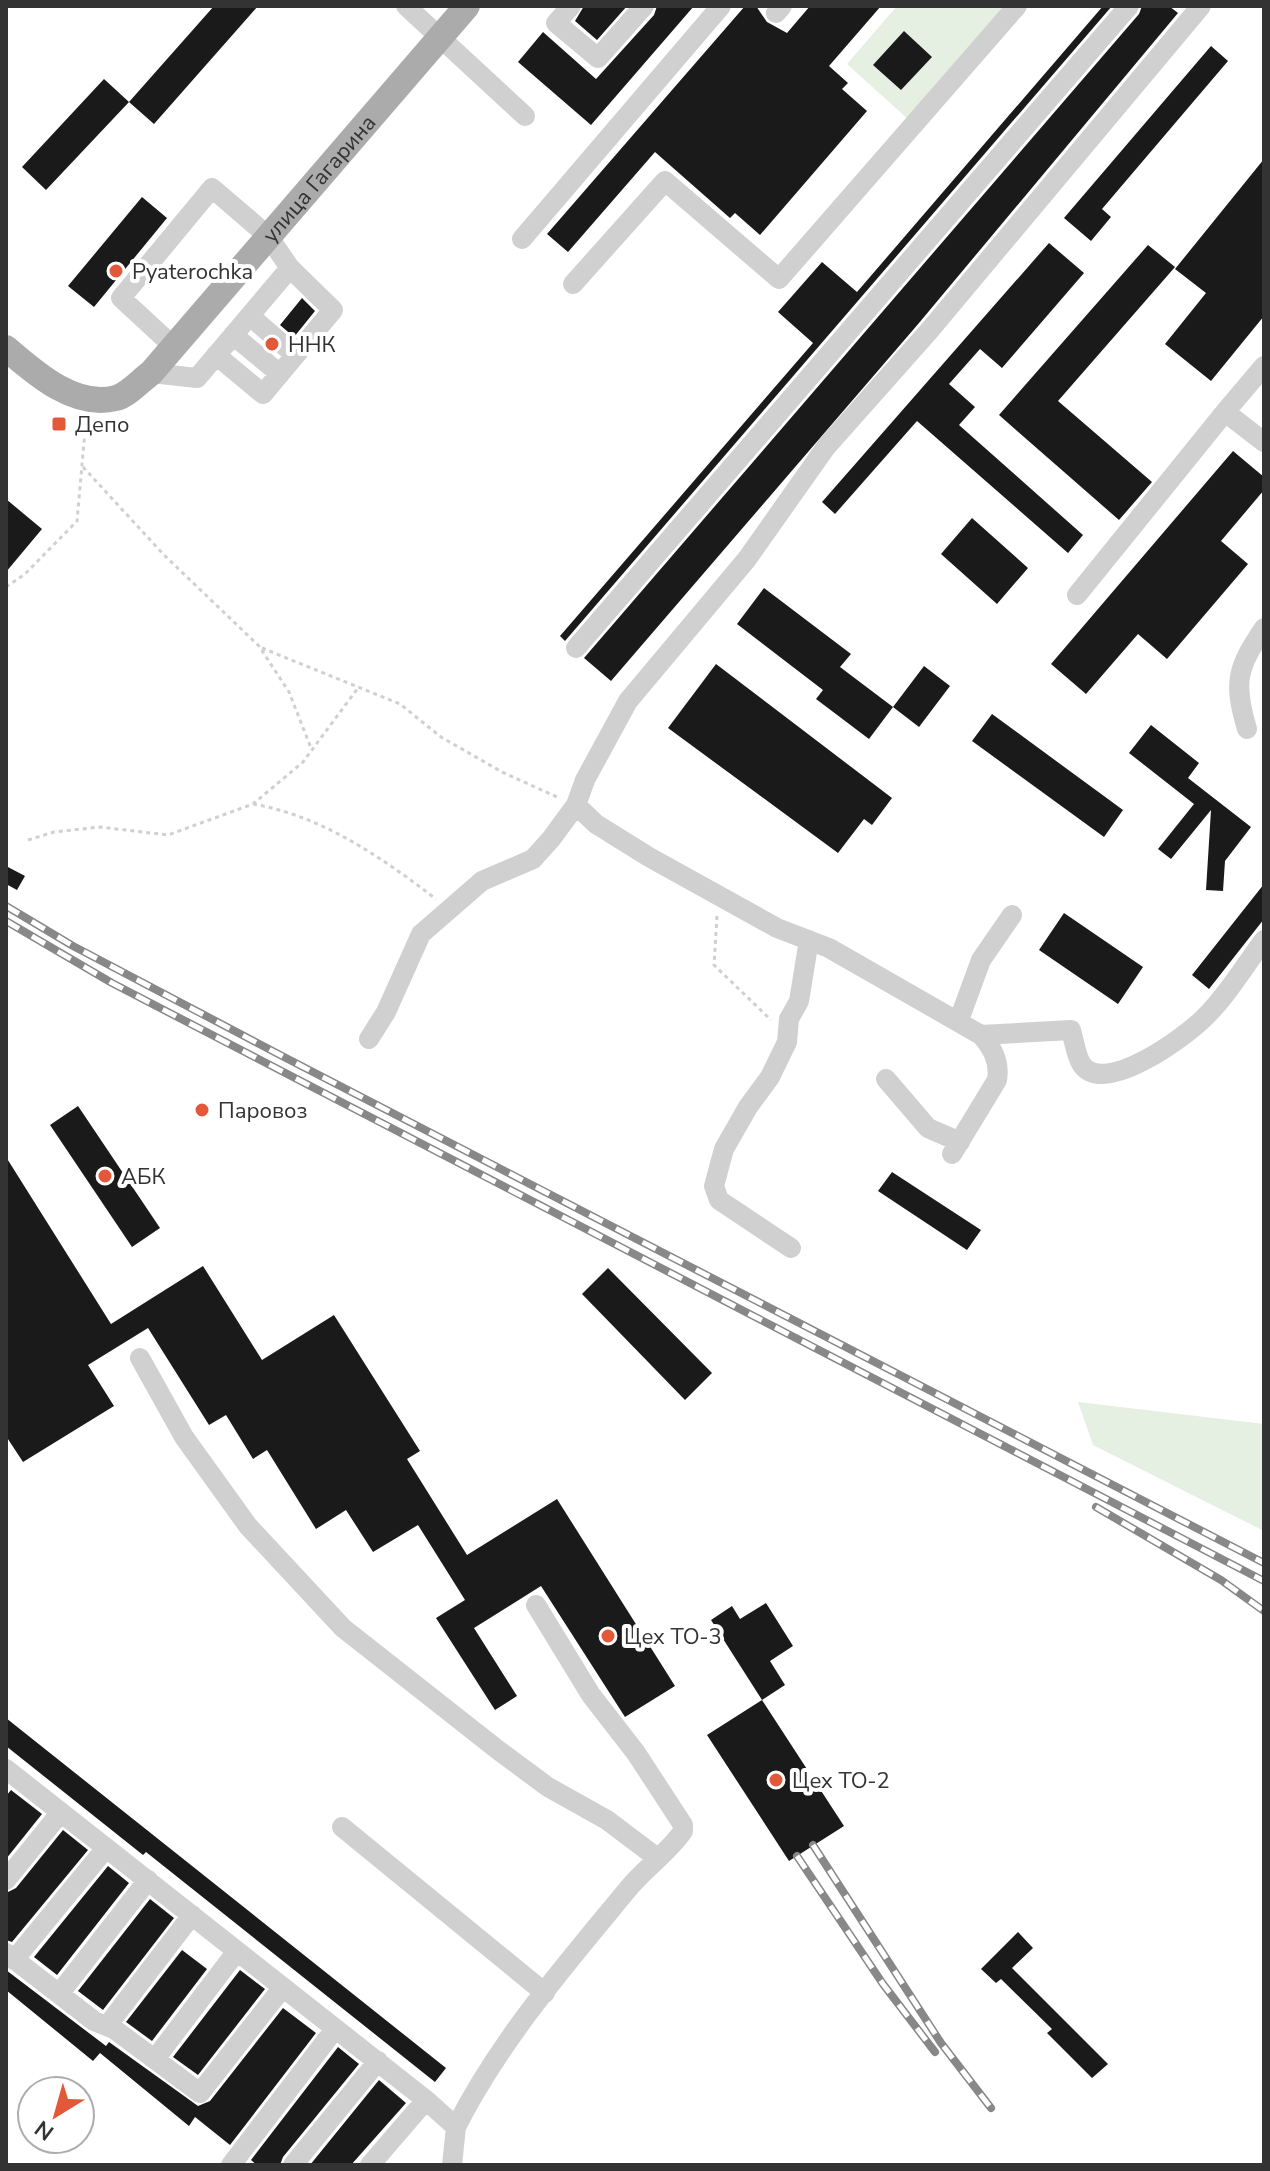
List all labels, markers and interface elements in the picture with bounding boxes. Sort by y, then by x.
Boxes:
street label: улица Гагарина [256,109,383,249]
place label: Pyaterochka [132,257,253,287]
marker: Pyaterochka [107,262,125,280]
place label: ННК [288,330,336,360]
marker: ННК [263,335,281,353]
place label: Депо [75,410,129,440]
marker: Депо [50,415,68,433]
place label: Паровоз [218,1096,307,1126]
marker: Паровоз [193,1101,211,1119]
place label: АБК [121,1162,166,1192]
marker: АБК [96,1167,114,1185]
place label: Цех ТО-3 [624,1622,722,1652]
marker: Цех ТО-3 [599,1627,617,1645]
place label: Цех ТО-2 [792,1766,890,1796]
marker: Цех ТО-2 [767,1771,785,1789]
north arrow [16,2075,96,2155]
text: N [29,2113,60,2147]

